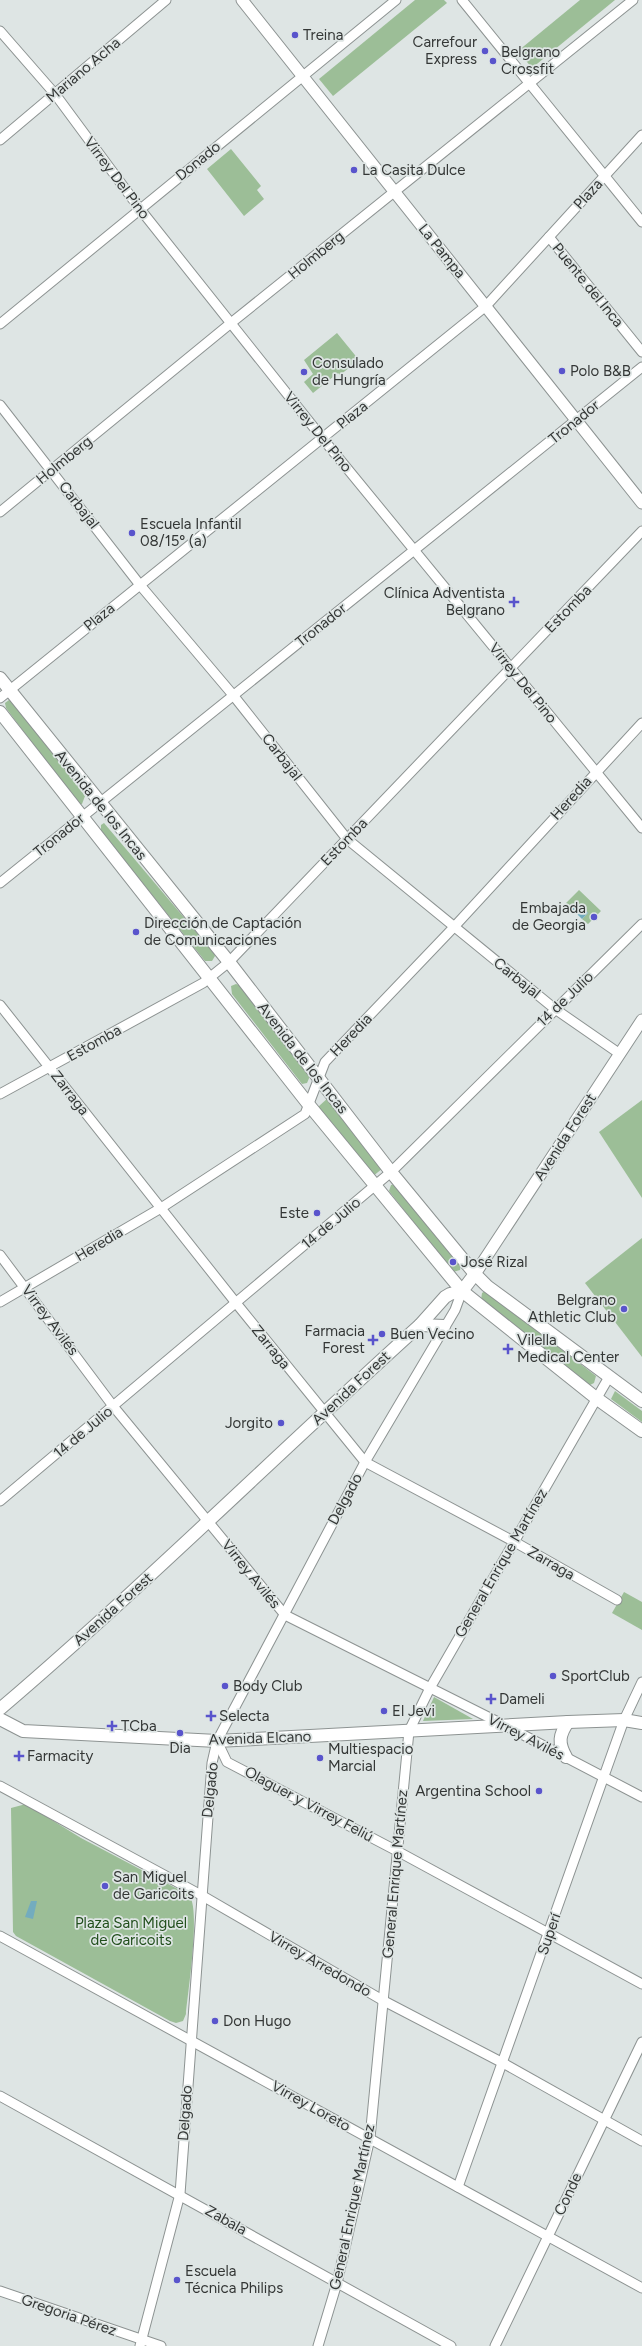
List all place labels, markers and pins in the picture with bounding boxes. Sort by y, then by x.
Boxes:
place label: Treina [303,26,343,44]
marker: Treina [290,30,300,40]
place label: Carrefour Express [413,33,477,68]
place label: Belgrano Crossfit [501,43,561,78]
marker: Carrefour Express [480,46,490,56]
marker: Belgrano Crossfit [488,56,498,66]
place label: La Casita Dulce [362,161,465,179]
marker: La Casita Dulce [349,165,359,175]
place label: Consulado de Hungría [312,354,386,389]
place label: Polo B&B [570,362,631,380]
marker: Polo B&B [557,366,567,376]
marker: Consulado de Hungría [299,367,309,377]
place label: Escuela Infantil 08/15º (a) [140,515,242,550]
marker: Escuela Infantil 08/15º (a) [127,528,137,538]
place label: Clínica Adventista Belgrano [384,584,505,619]
marker: Clínica Adventista Belgrano [508,596,520,608]
place label: Embajada de Georgia [512,899,586,934]
marker: Embajada de Georgia [589,912,599,922]
place label: Dirección de Captación de Comunicaciones [144,914,302,949]
marker: Dirección de Captación de Comunicaciones [131,927,141,937]
place label: Este [279,1204,309,1222]
marker: Este [312,1208,322,1218]
place label: José Rizal [461,1253,528,1271]
marker: José Rizal [448,1257,458,1267]
place label: Belgrano Athletic Club [528,1291,616,1326]
marker: Belgrano Athletic Club [619,1304,629,1314]
place label: Farmacia Forest [305,1322,365,1357]
place label: Buen Vecino [390,1325,475,1343]
marker: Buen Vecino [377,1329,387,1339]
place label: Vilella Medical Center [517,1331,619,1366]
marker: Farmacia Forest [368,1335,378,1345]
marker: Vilella Medical Center [502,1343,514,1355]
place label: Jorgito [225,1414,273,1432]
marker: Jorgito [276,1418,286,1428]
place label: SportClub [561,1667,630,1685]
marker: SportClub [548,1671,558,1681]
place label: Body Club [233,1677,303,1695]
marker: Body Club [220,1681,230,1691]
place label: Dameli [499,1690,545,1708]
marker: Dameli [486,1694,496,1704]
place label: El Jevi [392,1702,435,1720]
marker: El Jevi [379,1706,389,1716]
place label: Selecta [219,1707,269,1725]
marker: Selecta [206,1711,216,1721]
place label: TCba [121,1717,157,1735]
marker: TCba [106,1720,118,1732]
marker: Dia [175,1728,185,1738]
place label: Dia [169,1739,191,1757]
place label: Multiespacio Marcial [328,1740,414,1775]
place label: Farmacity [27,1747,93,1765]
marker: Farmacity [14,1751,24,1761]
marker: Multiespacio Marcial [315,1753,325,1763]
place label: Argentina School [415,1782,531,1800]
marker: Argentina School [534,1786,544,1796]
place label: San Miguel de Garicoits [113,1868,194,1903]
marker: San Miguel de Garicoits [100,1881,110,1891]
place label: Don Hugo [223,2012,292,2030]
marker: Don Hugo [210,2016,220,2026]
place label: Escuela Técnica Philips [185,2262,283,2297]
marker: Escuela Técnica Philips [172,2275,182,2285]

